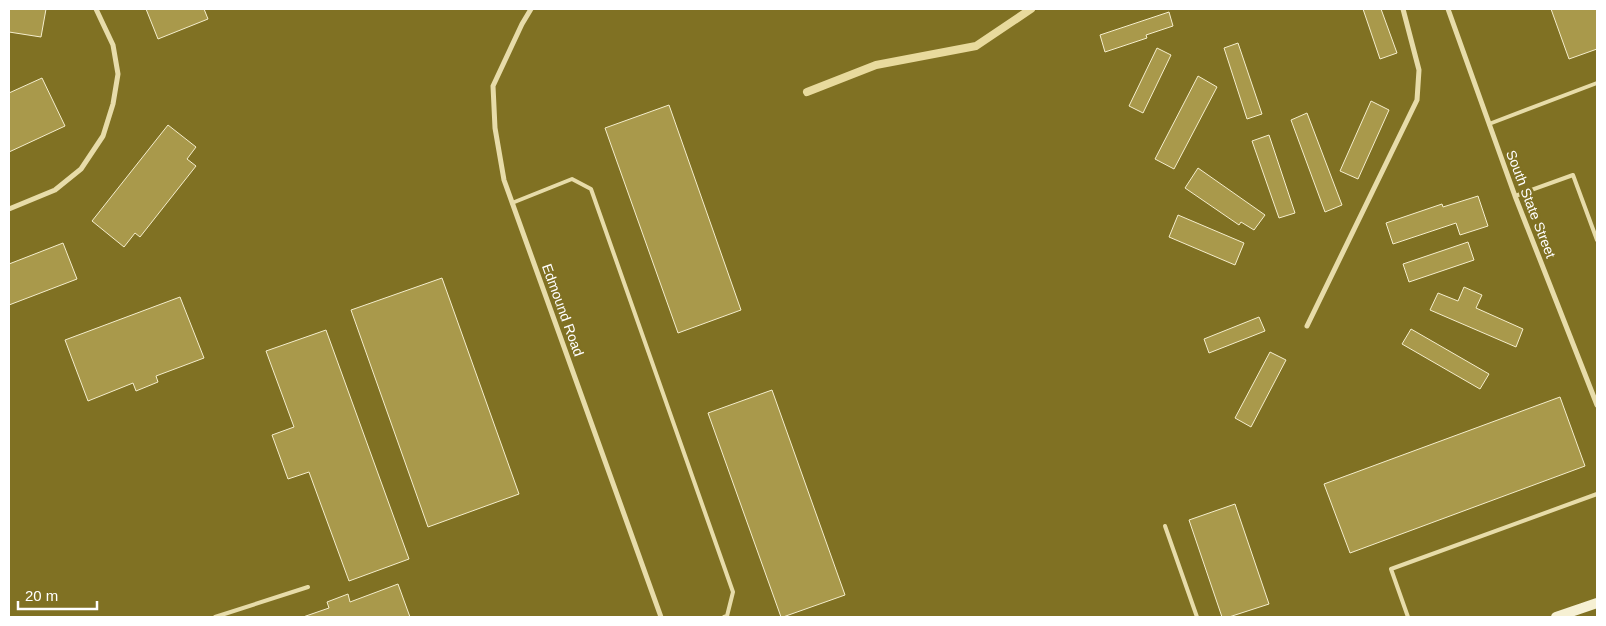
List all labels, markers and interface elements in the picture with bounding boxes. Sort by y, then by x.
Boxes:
street label: South State Street [1503,148,1559,260]
street label: Edmound Road [539,262,587,358]
scale bar [18,578,96,610]
text: 20 m [25,587,58,604]

